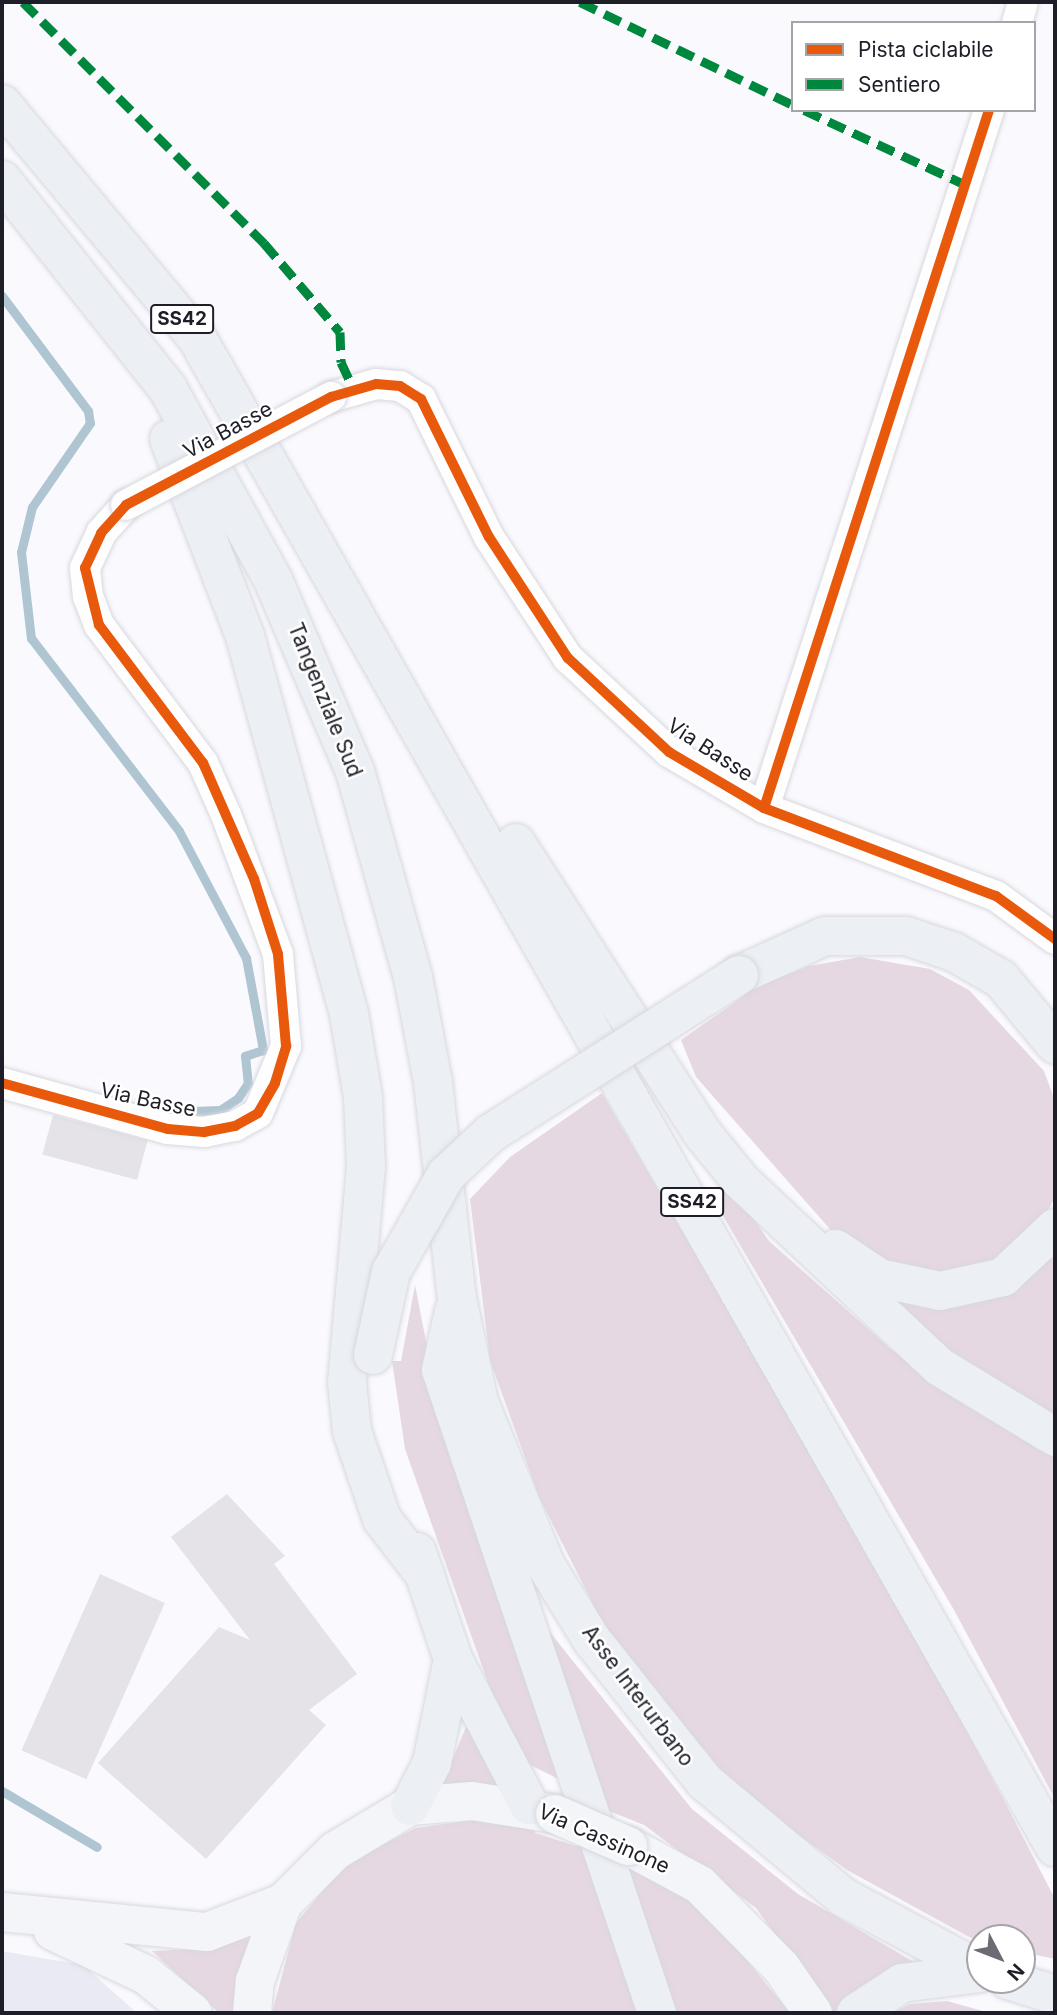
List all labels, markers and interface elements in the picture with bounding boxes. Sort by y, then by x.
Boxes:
legend [791,21,1036,112]
text: Pista ciclabile [858,37,994,62]
text: Sentiero [858,72,940,97]
road number: SS42 [149,304,215,334]
street label: Via Basse [179,396,277,464]
street label: Tangenziale Sud [283,619,367,781]
street label: Via Basse [662,713,758,787]
street label: Via Basse [98,1078,198,1122]
road number: SS42 [659,1186,725,1218]
street label: Asse Interurbano [577,1620,699,1772]
street label: Via Cassinone [534,1799,674,1879]
north arrow [966,1924,1036,1994]
text: N [1002,1959,1029,1985]

